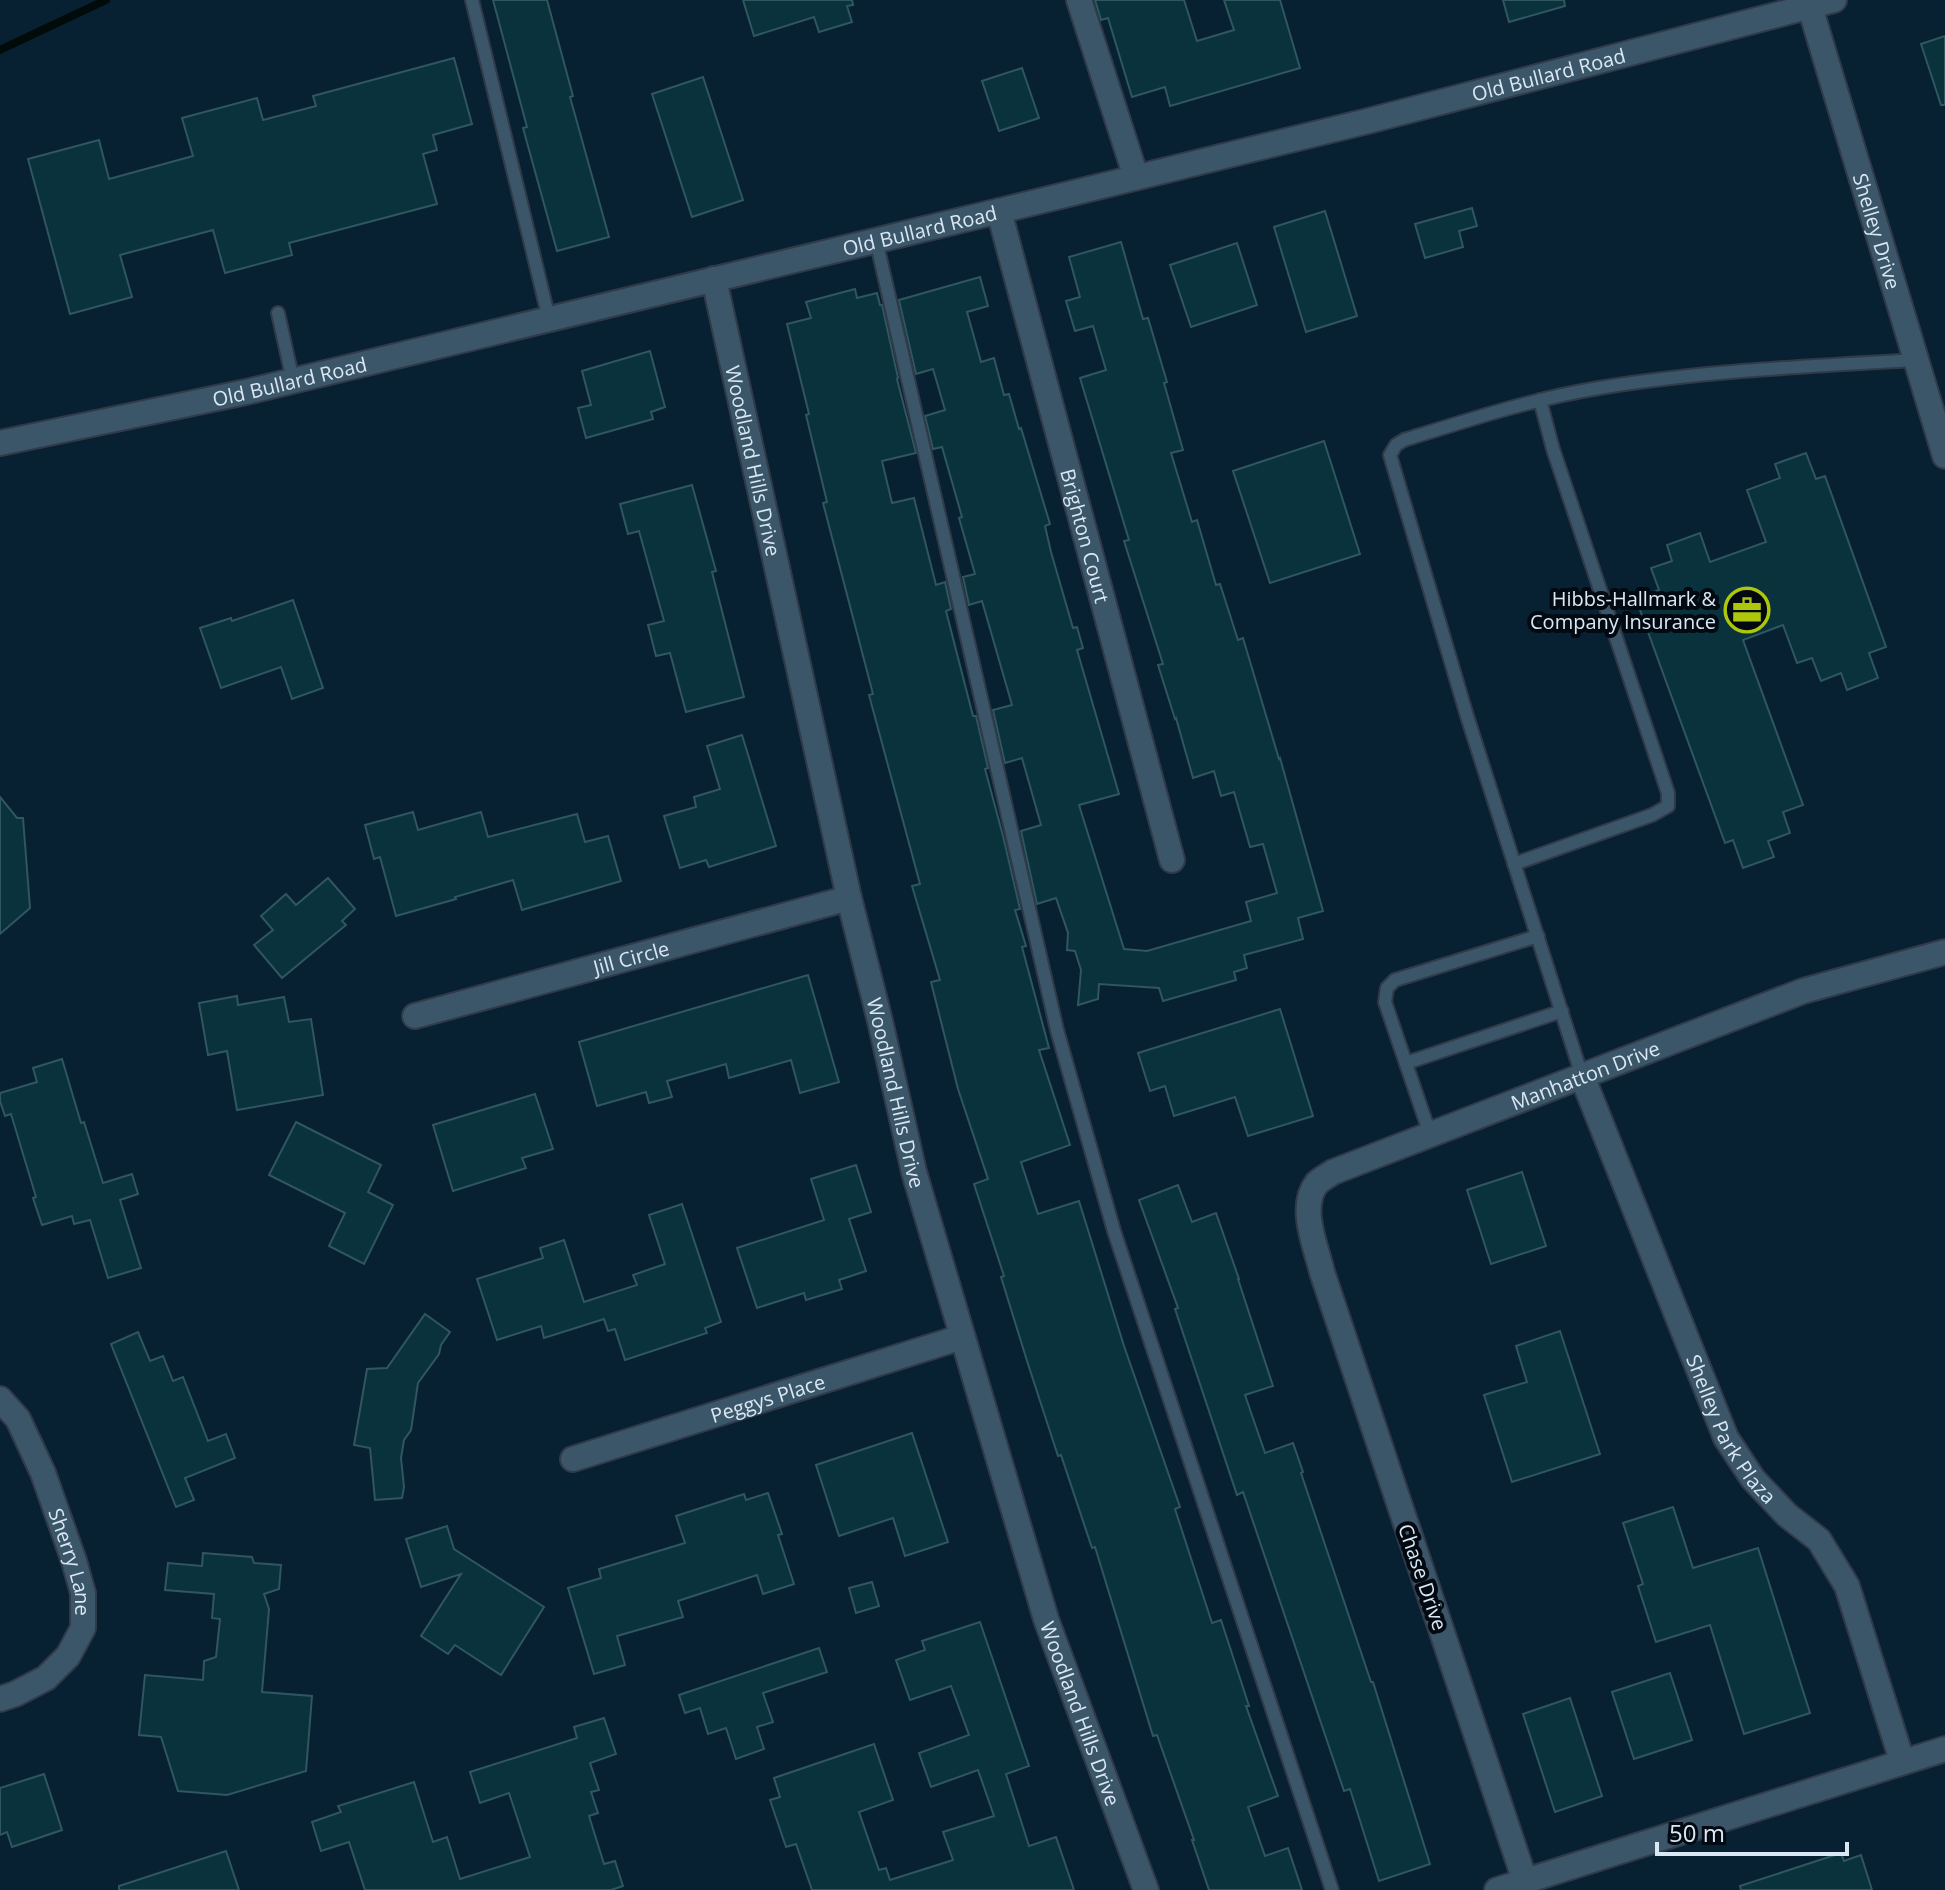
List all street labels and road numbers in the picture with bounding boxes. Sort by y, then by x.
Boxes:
street label: Old Bullard Road [1469,41,1628,107]
street label: Shelley Drive [1847,170,1908,292]
street label: Old Bullard Road [840,199,1000,262]
street label: Old Bullard Road [210,350,369,412]
street label: Woodland Hills Drive [720,363,788,559]
street label: Brighton Court [1055,465,1116,606]
street label: Jill Circle [588,934,672,981]
street label: Woodland Hills Drive [861,995,931,1191]
street label: Manhatton Drive [1507,1034,1664,1116]
street label: Shelley Park Plaza [1681,1350,1783,1509]
street label: Peggys Place [707,1367,828,1429]
street label: Sherry Lane [43,1504,97,1616]
street label: Chase Drive [1392,1520,1454,1634]
street label: Woodland Hills Drive [1035,1618,1127,1809]

